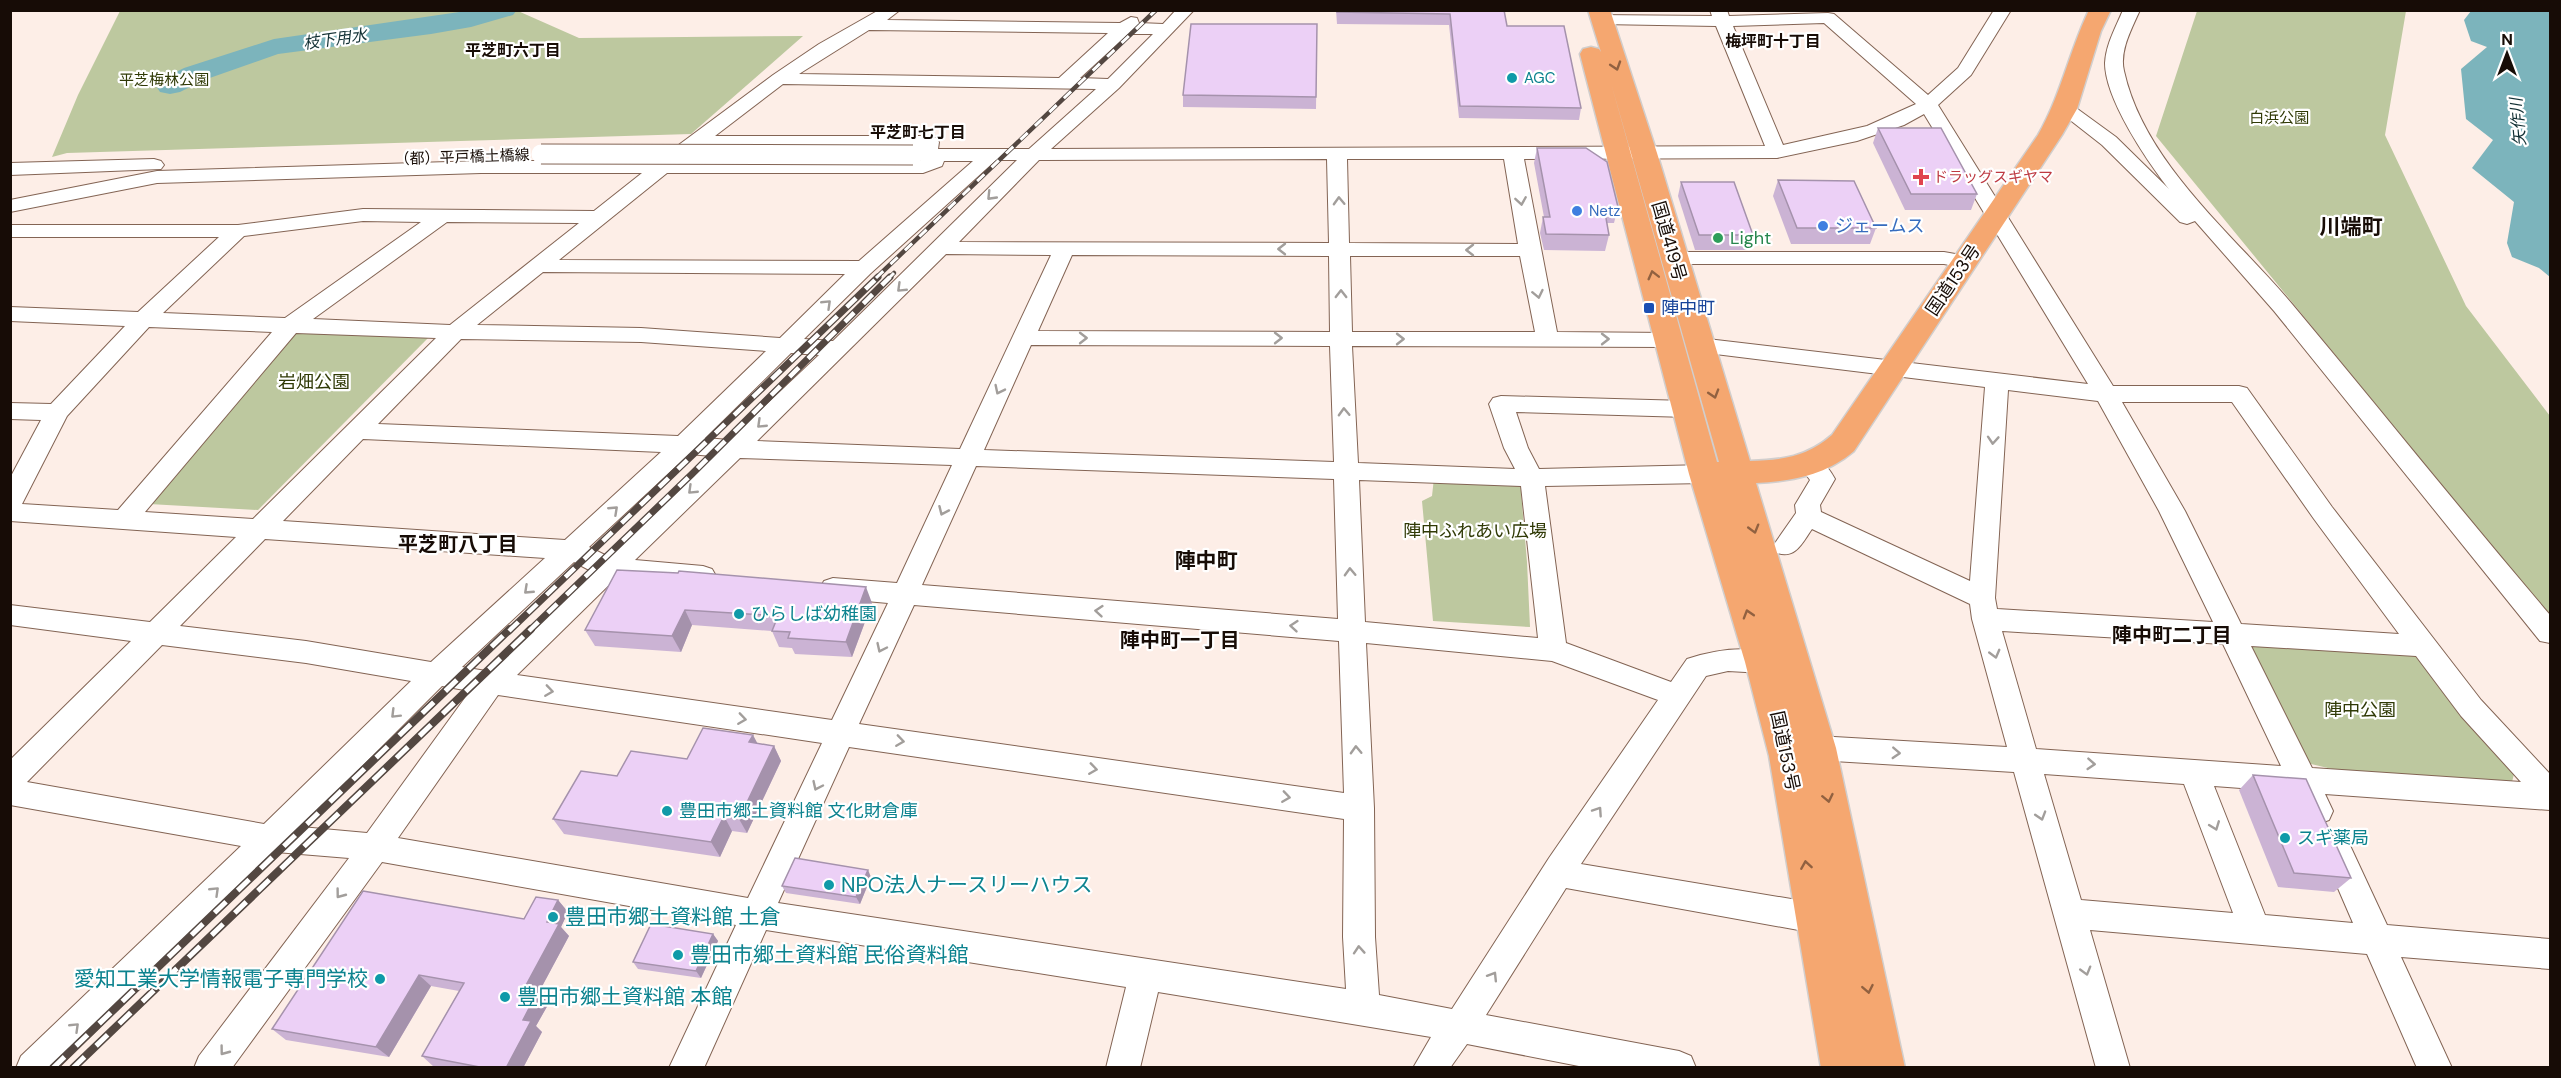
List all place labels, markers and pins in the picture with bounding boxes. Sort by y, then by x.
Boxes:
place label: AGC [1524,68,1556,88]
marker: AGC [1505,71,1519,85]
place label: ドラッグスギヤマ [1933,167,2053,187]
marker: ドラッグスギヤマ [1914,170,1928,184]
place label: Netz [1589,201,1621,221]
marker: Netz [1570,204,1584,218]
place label: ジェームス [1835,214,1924,238]
marker: ジェームス [1816,219,1830,233]
place label: Light [1730,226,1771,250]
marker: Light [1711,231,1725,245]
place label: 陣中町 [1661,296,1715,320]
marker: 陣中町 [1642,301,1656,315]
place label: ひらしば幼稚園 [751,602,877,626]
marker: ひらしば幼稚園 [732,607,746,621]
place label: 豊田市郷土資料館 文化財倉庫 [679,799,918,823]
marker: 豊田市郷土資料館 文化財倉庫 [660,804,674,818]
place label: スギ薬局 [2297,826,2369,850]
marker: スギ薬局 [2278,831,2292,845]
place label: NPO法人ナースリーハウス [841,871,1092,899]
marker: NPO法人ナースリーハウス [822,878,836,892]
place label: 豊田市郷土資料館 土倉 [565,903,781,931]
marker: 豊田市郷土資料館 土倉 [546,910,560,924]
place label: 豊田市郷土資料館 民俗資料館 [690,941,969,969]
marker: 豊田市郷土資料館 民俗資料館 [671,948,685,962]
place label: 愛知工業大学情報電子専門学校 [74,965,368,993]
marker: 愛知工業大学情報電子専門学校 [373,972,387,986]
place label: 豊田市郷土資料館 本館 [517,983,733,1011]
marker: 豊田市郷土資料館 本館 [498,990,512,1004]

